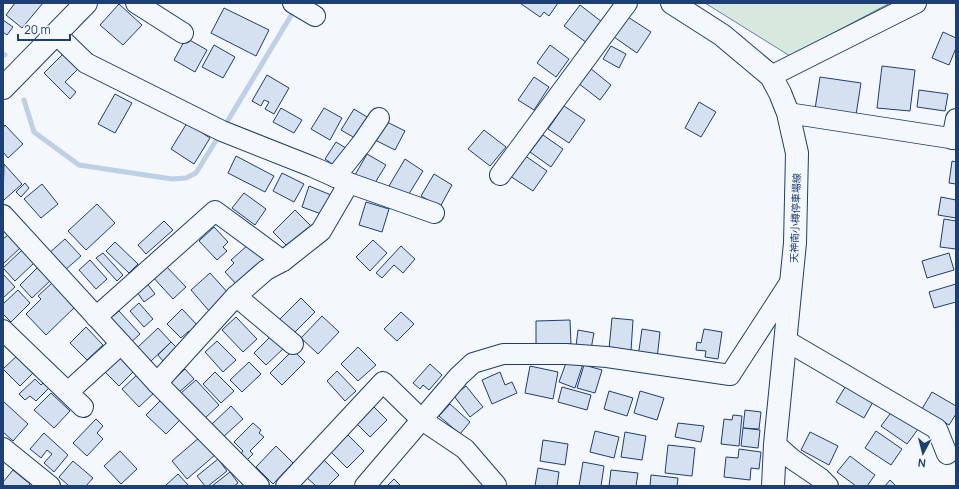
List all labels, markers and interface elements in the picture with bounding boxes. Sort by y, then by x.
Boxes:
scale bar [18,16,70,42]
text: 20 m [24,21,51,38]
street label: 天神南小樽停車場線 [786,173,804,263]
north arrow [903,433,943,473]
text: N [917,455,927,471]

